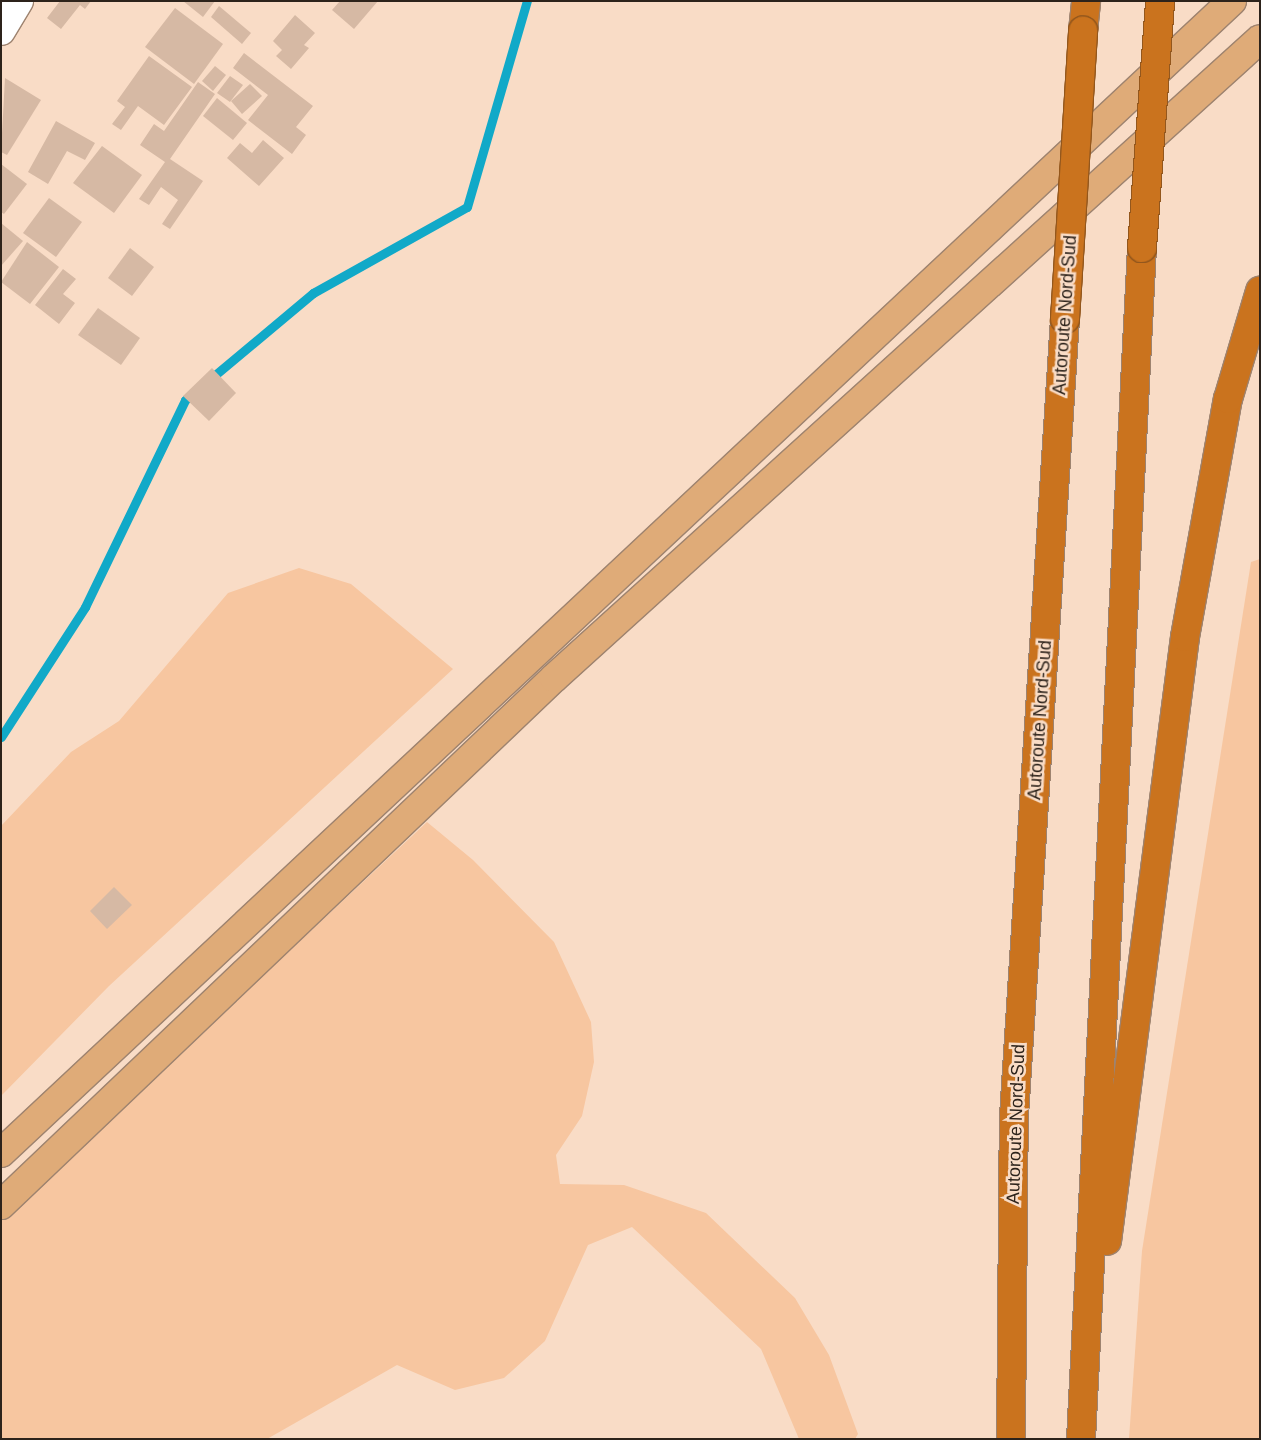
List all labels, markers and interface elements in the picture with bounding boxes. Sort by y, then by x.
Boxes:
street label: Autoroute Nord-Sud [1049,234,1081,396]
street label: Autoroute Nord-Sud [1024,639,1056,801]
street label: Autoroute Nord-Sud [1002,1044,1030,1204]

